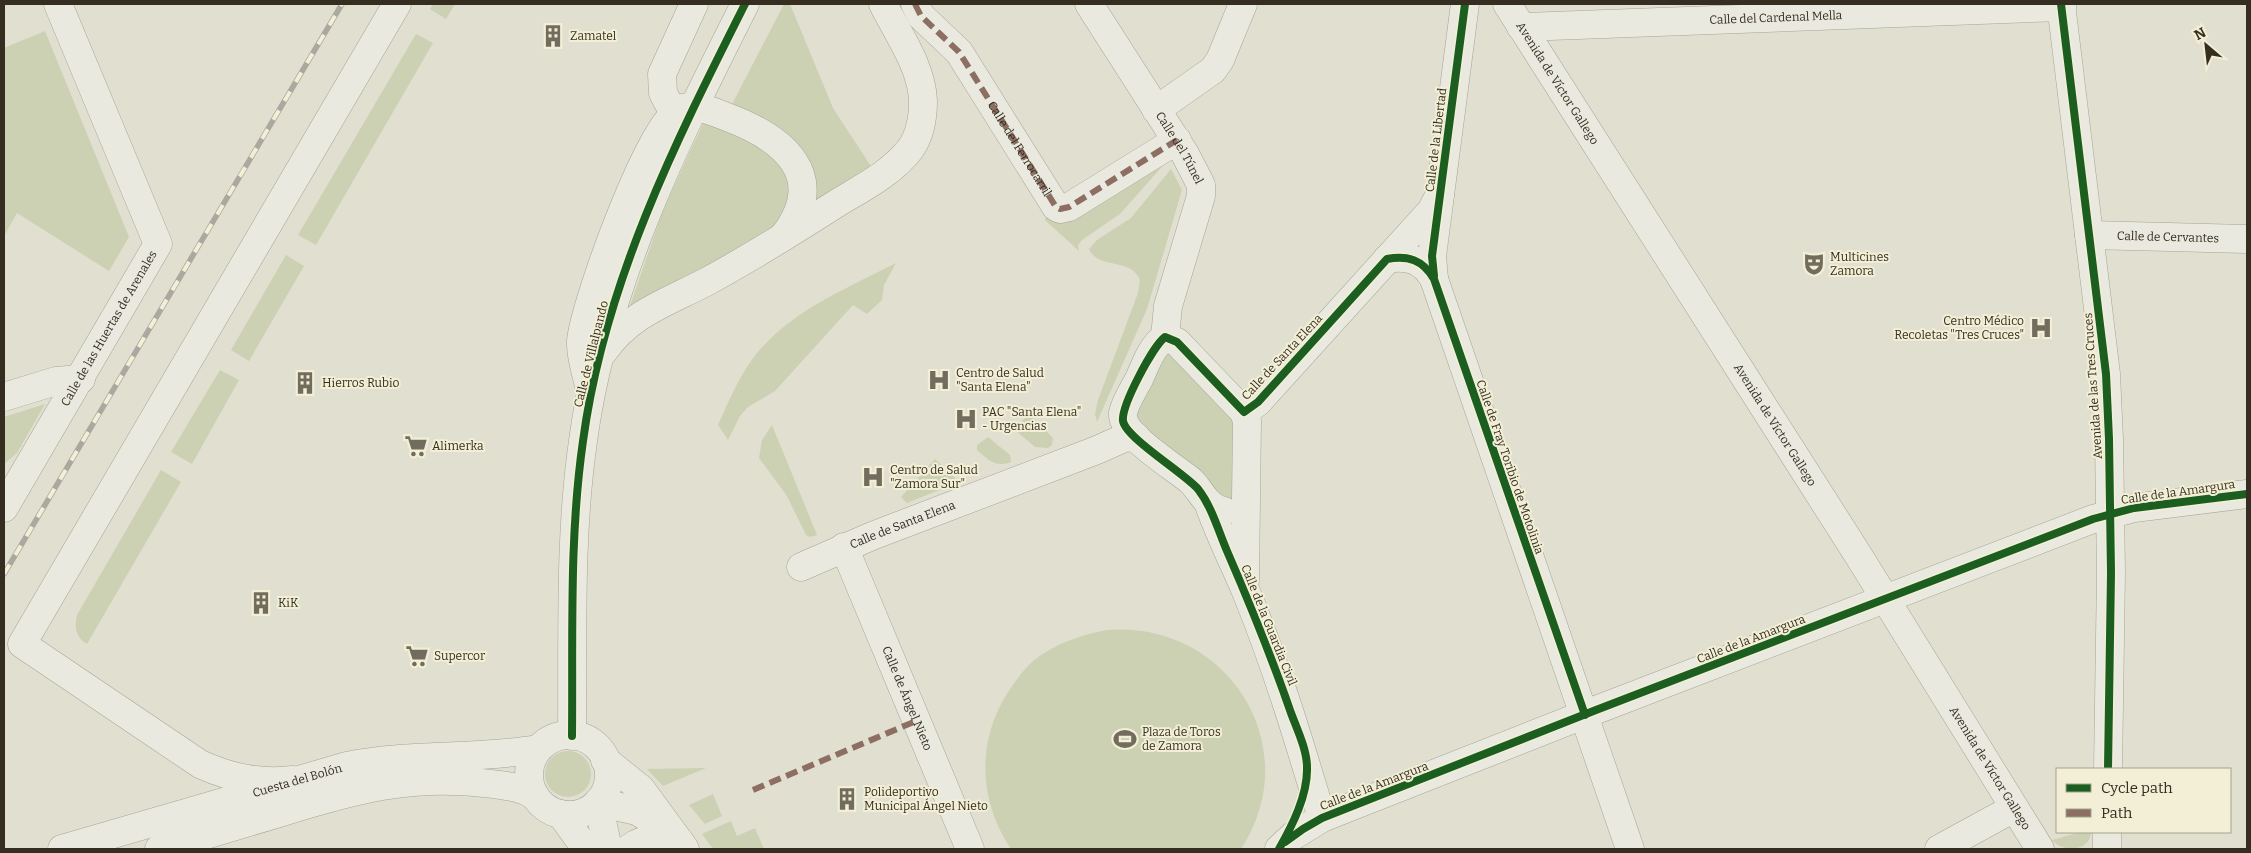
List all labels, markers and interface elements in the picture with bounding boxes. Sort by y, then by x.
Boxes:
street label: Calle del Cardenal Mella [1709,8,1843,27]
street label: Avenida de Víctor Gallego [1513,19,1602,147]
north arrow [2181,20,2231,70]
building icon: Zamatel [540,23,566,49]
text: N [2191,24,2209,44]
place label: Zamatel [570,29,617,43]
street label: Calle de la Libertad [1423,87,1449,193]
street label: Calle del Ferrocarril [985,99,1055,199]
street label: Calle del Túnel [1153,109,1206,187]
street label: Calle de Cervantes [2117,229,2220,245]
street label: Calle de las Huertas de Arenales [58,248,160,409]
place label: Multicines Zamora [1830,250,1889,278]
theatre icon: Multicines Zamora [1801,251,1827,277]
street label: Calle de Villalpando [571,299,611,409]
street label: Calle de Santa Elena [1239,311,1326,403]
street label: Avenida de las Tres Cruces [2081,312,2105,460]
place label: Centro Médico Recoletas "Tres Cruces" [1894,314,2024,342]
hospital icon: Centro Médico Recoletas "Tres Cruces" [2028,315,2054,341]
street label: Avenida de Víctor Gallego [1731,361,1819,489]
place label: Centro de Salud "Santa Elena" [956,366,1044,394]
hospital icon: Centro de Salud "Santa Elena" [926,367,952,393]
building icon: Hierros Rubio [292,370,318,396]
place label: Hierros Rubio [322,376,400,390]
street label: Calle de Fray Toribio de Motolinia [1474,378,1547,556]
place label: PAC "Santa Elena" - Urgencias [982,405,1081,433]
hospital icon: PAC "Santa Elena" - Urgencias [953,406,979,432]
supermarket icon: Alimerka [403,433,429,459]
place label: Alimerka [432,439,484,453]
place label: Centro de Salud "Zamora Sur" [890,463,978,491]
hospital icon: Centro de Salud "Zamora Sur" [860,464,886,490]
street label: Calle de la Amargura [2120,477,2236,507]
street label: Calle de Santa Elena [848,498,958,552]
street label: Calle de la Guardia Civil [1238,562,1300,688]
building icon: KiK [248,590,274,616]
place label: KiK [278,596,299,610]
street label: Calle de la Amargura [1695,612,1808,666]
supermarket icon: Supercor [404,643,430,669]
street label: Calle de Ángel Nieto [879,644,935,753]
place label: Supercor [434,649,486,663]
street label: Avenida de Víctor Gallego [1947,704,2033,832]
place label: Plaza de Toros de Zamora [1142,725,1221,753]
sports icon: Plaza de Toros de Zamora [1112,726,1138,752]
street label: Calle de la Amargura [1318,759,1431,813]
street label: Cuesta del Bolón [251,761,344,800]
legend [2056,768,2231,833]
text: Cycle path [2101,779,2173,797]
place label: Polideportivo Municipal Ángel Nieto [864,785,988,813]
building icon: Polideportivo Municipal Ángel Nieto [834,786,860,812]
text: Path [2101,804,2133,822]

